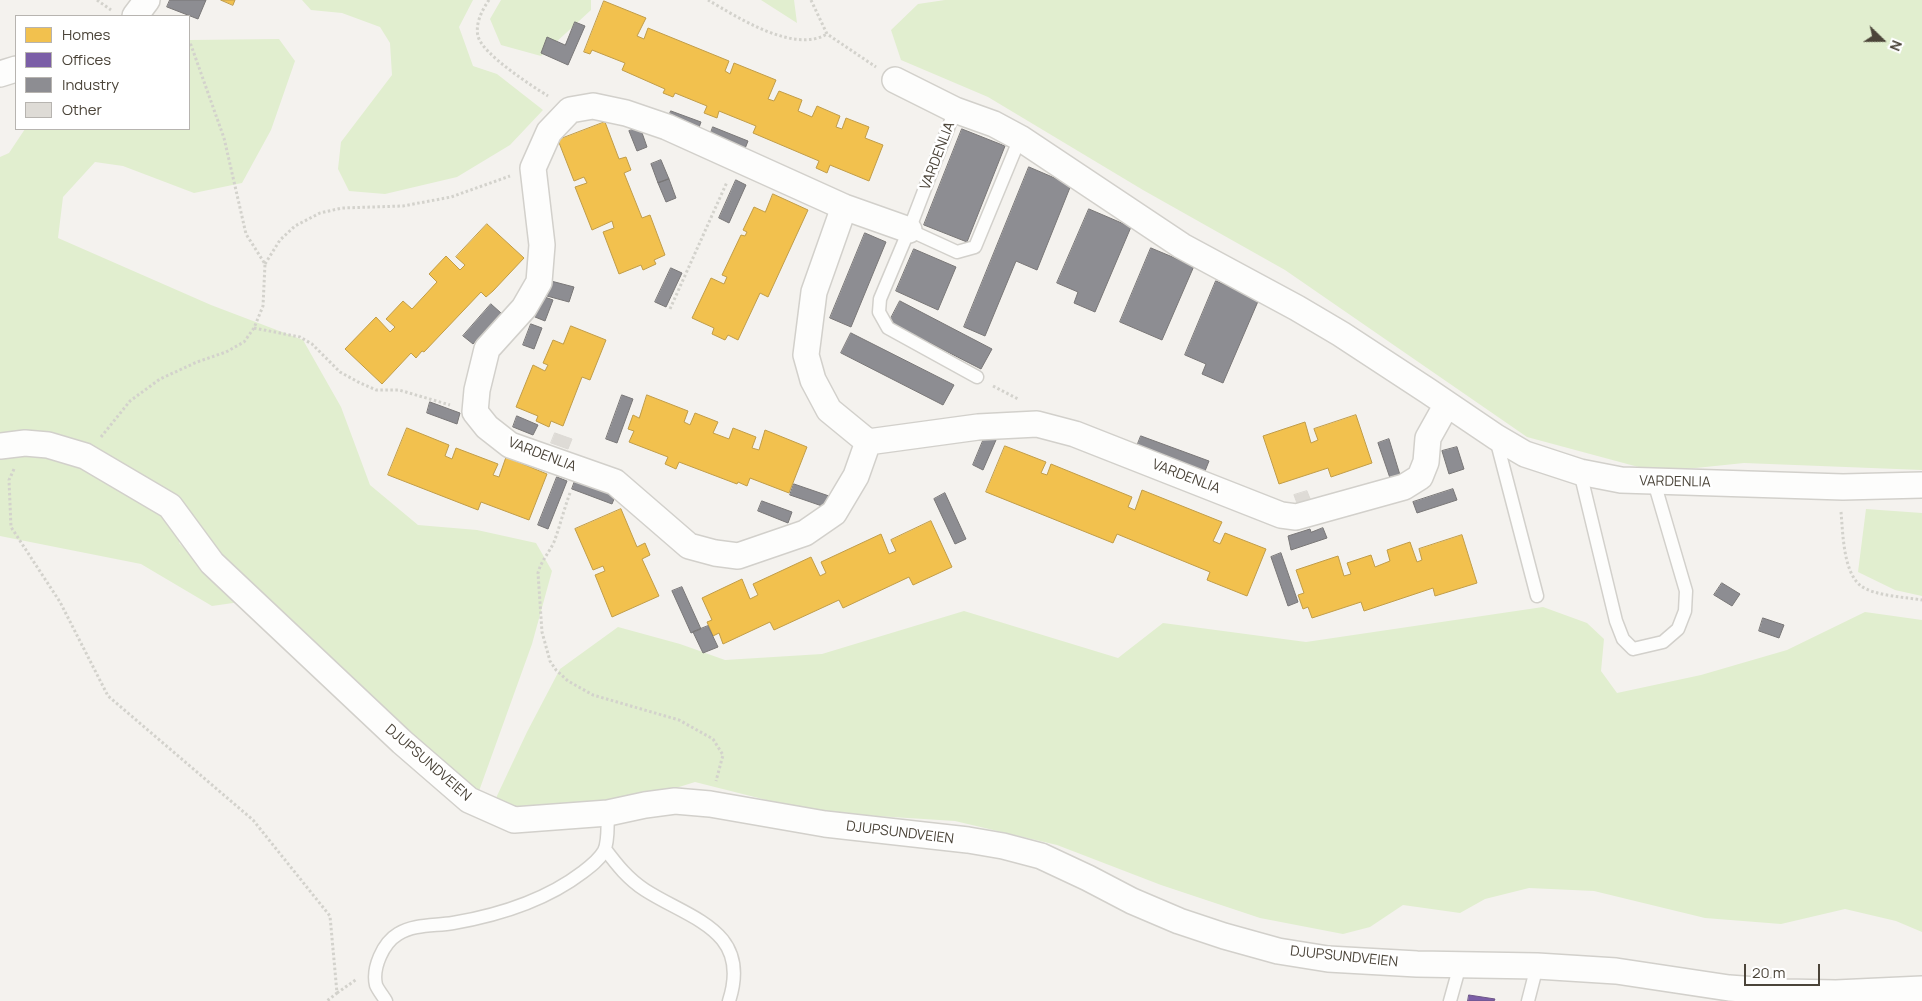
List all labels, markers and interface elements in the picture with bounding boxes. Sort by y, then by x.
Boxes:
legend [15,15,190,130]
north arrow [1857,15,1907,65]
text: Homes [62,24,110,45]
text: N [1886,38,1907,54]
text: Offices [62,49,111,70]
text: Industry [62,74,119,95]
text: Other [62,99,102,120]
street label: VARDENLIA [917,120,959,192]
street label: VARDENLIA [506,434,578,476]
street label: VARDENLIA [1150,456,1222,498]
street label: VARDENLIA [1639,473,1711,491]
street label: DJUPSUNDVEIEN [382,721,474,805]
street label: DJUPSUNDVEIEN [845,818,955,848]
street label: DJUPSUNDVEIEN [1289,943,1399,971]
scale bar [1747,954,1823,986]
text: 20 m [1752,962,1785,983]

